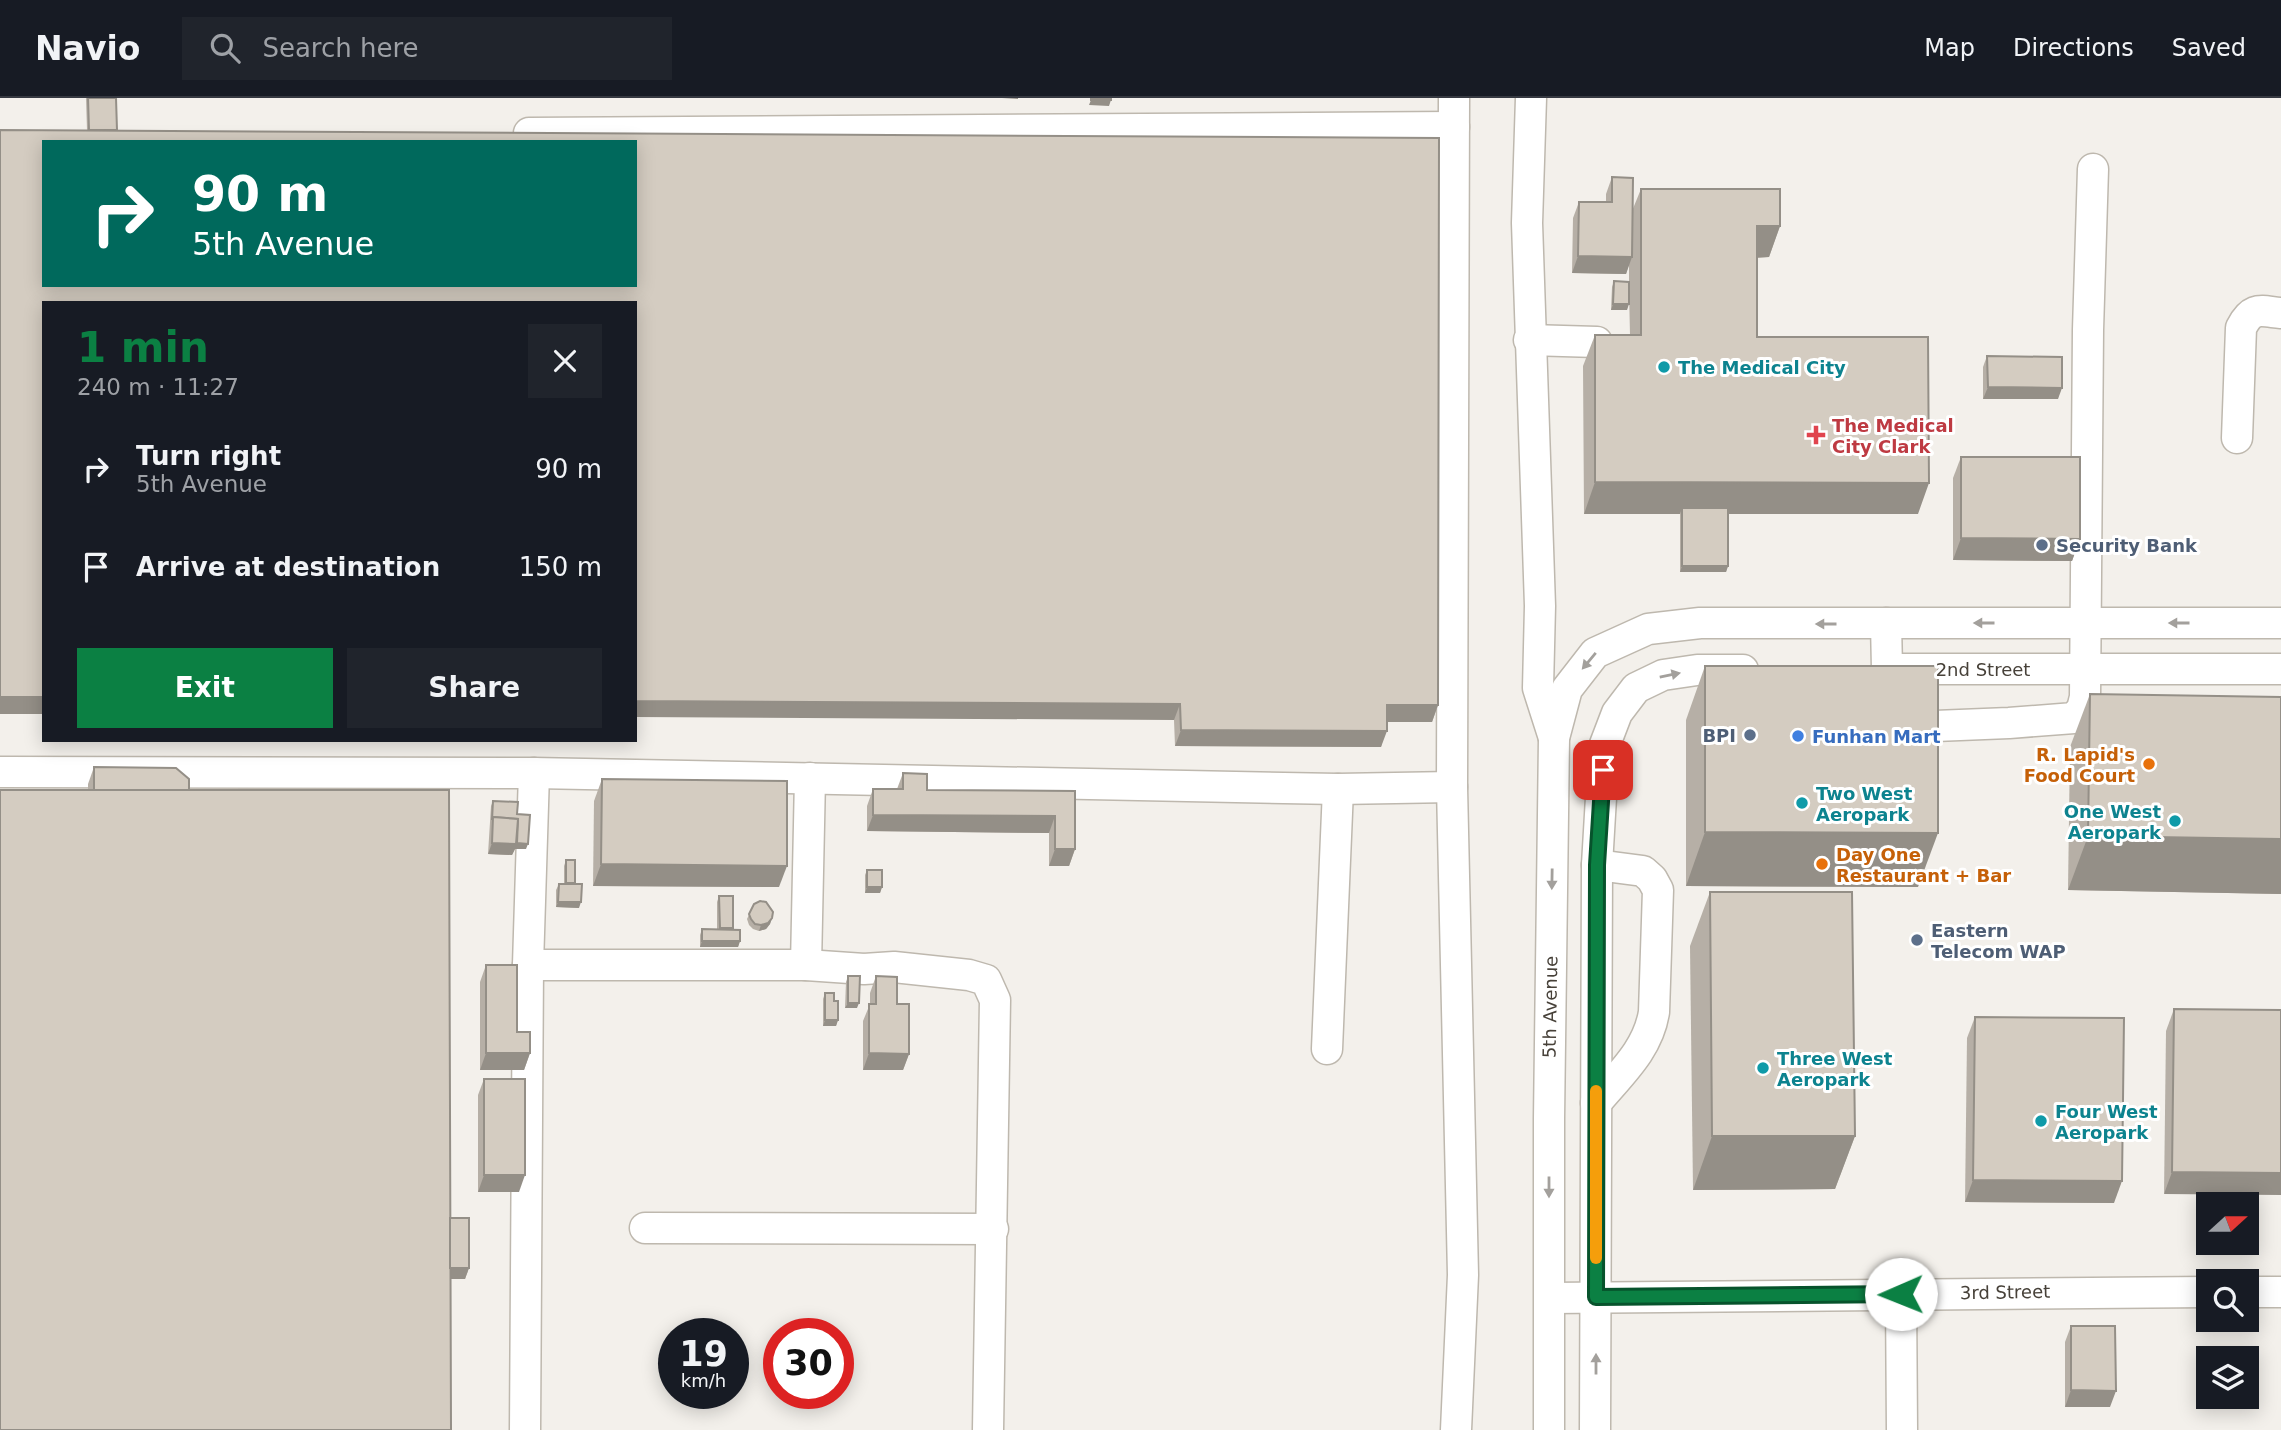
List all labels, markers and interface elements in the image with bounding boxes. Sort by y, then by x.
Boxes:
search box [182,17,672,80]
text: Navio [35,29,140,68]
icon: search [206,29,244,67]
text: Search here [262,33,419,63]
text: Map [1924,34,1975,62]
text: Directions [2013,34,2134,62]
text: Saved [2172,34,2246,62]
text: 90 m [192,166,328,223]
icon: right [77,168,168,259]
text: 5th Avenue [192,225,374,263]
text: 1 min [77,323,209,372]
button: close [528,324,602,398]
place label: The Medical City [1678,357,1846,378]
marker: The Medical City [1656,359,1672,375]
text: 240 m · 11:27 [77,374,239,400]
place label: The Medical City Clark [1832,415,1954,457]
marker: The Medical City Clark [1806,425,1826,445]
text: Turn right [136,441,281,471]
icon: right [77,450,115,488]
text: 90 m [535,454,602,484]
text: 5th Avenue [136,471,267,497]
place label: Security Bank [2056,535,2198,556]
marker: Security Bank [2034,537,2050,553]
icon: arrive [77,548,115,586]
text: Arrive at destination [136,552,440,582]
text: 150 m [519,552,602,582]
one-way arrow [1972,617,1994,629]
one-way arrow [2168,617,2190,629]
one-way arrow [1815,618,1837,630]
button: Exit [77,648,333,728]
button: Share [347,648,602,728]
one-way arrow [1582,653,1597,670]
street label: 2nd Street [1936,659,2030,680]
one-way arrow [1659,669,1681,680]
place label: BPI [1702,725,1736,746]
place label: Funhan Mart [1812,726,1941,747]
marker: BPI [1742,727,1758,743]
marker: Funhan Mart [1790,728,1806,744]
pin [1573,740,1633,800]
place label: R. Lapid's Food Court [2024,744,2135,786]
icon: arrive [1584,751,1622,789]
marker: R. Lapid's Food Court [2141,756,2157,772]
place label: Two West Aeropark [1816,783,1913,825]
marker: Two West Aeropark [1794,795,1810,811]
place label: One West Aeropark [2064,801,2162,843]
marker: One West Aeropark [2167,813,2183,829]
place label: Day One Restaurant + Bar [1836,844,2011,886]
marker: Day One Restaurant + Bar [1814,856,1830,872]
one-way arrow [1546,869,1558,891]
place label: Eastern Telecom WAP [1931,920,2066,962]
marker: Eastern Telecom WAP [1909,932,1925,948]
street label: 5th Avenue [1539,956,1561,1058]
place label: Three West Aeropark [1777,1048,1893,1090]
marker: Three West Aeropark [1755,1060,1771,1076]
place label: Four West Aeropark [2055,1101,2158,1143]
marker: Four West Aeropark [2033,1113,2049,1129]
one-way arrow [1543,1176,1555,1198]
north arrow [2196,1192,2259,1255]
map controls [2196,1192,2259,1409]
position arrow [1864,1257,1938,1331]
button: search [2196,1269,2259,1332]
street label: 3rd Street [1960,1281,2050,1303]
speed limit sign: 30 [763,1318,854,1409]
text: 19 [679,1334,728,1374]
button: layers [2196,1346,2259,1409]
one-way arrow [1590,1352,1601,1374]
text: km/h [681,1370,726,1391]

